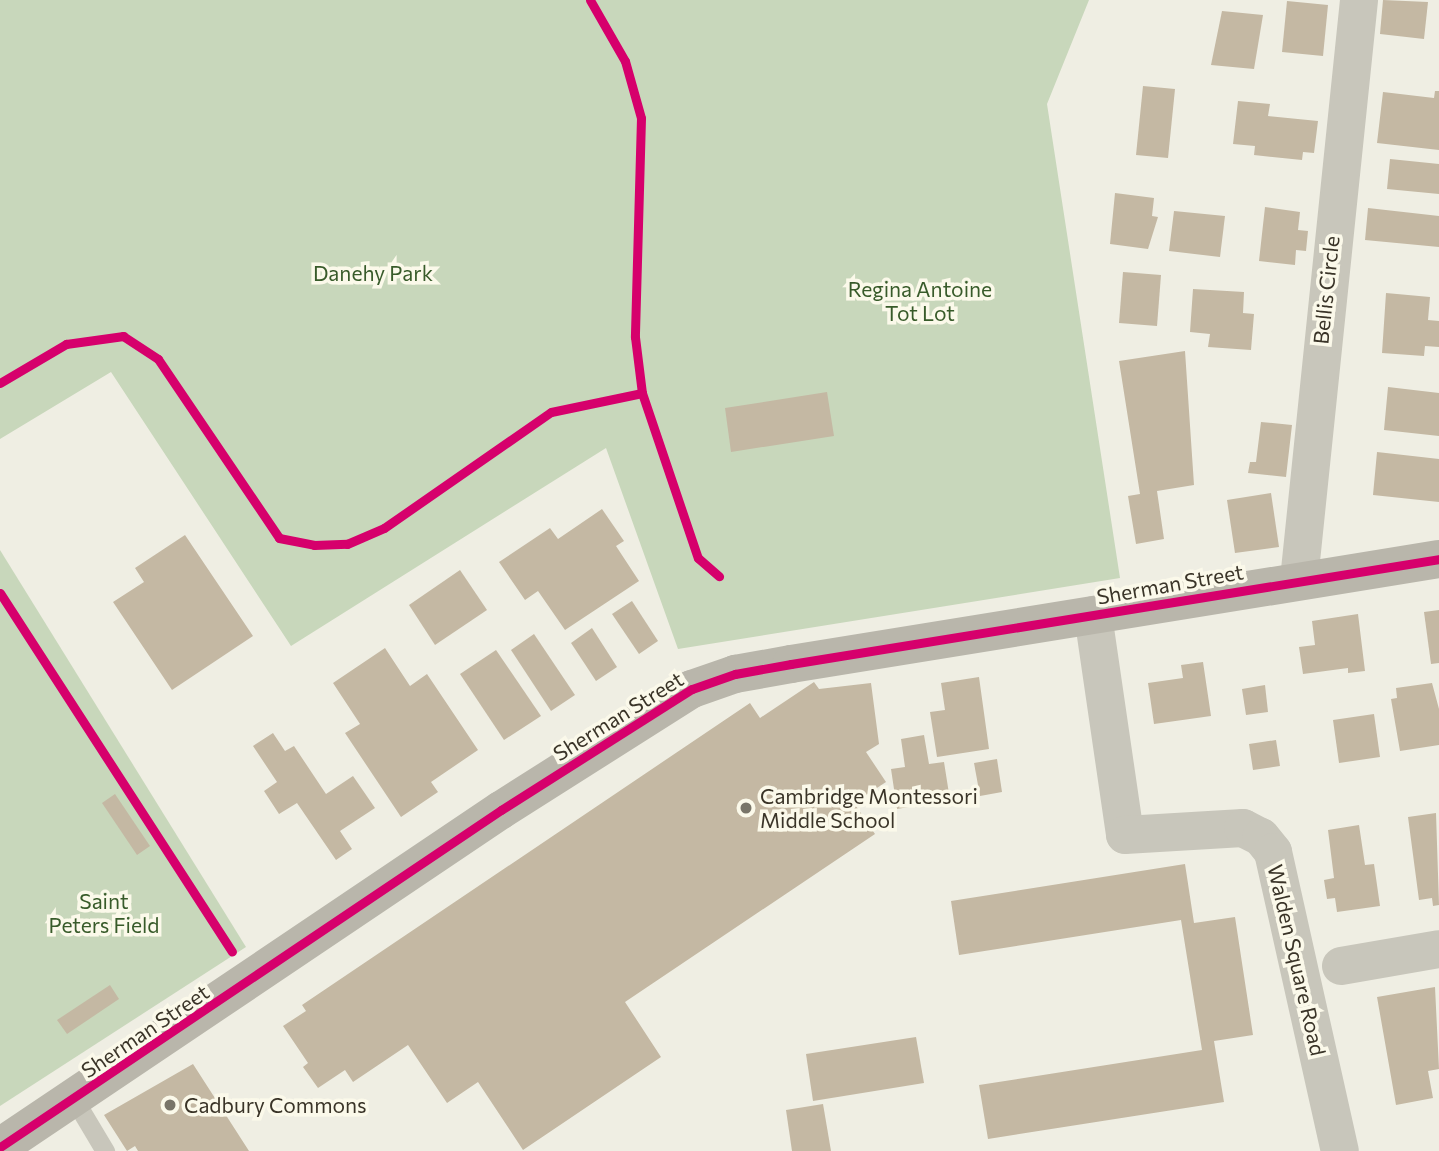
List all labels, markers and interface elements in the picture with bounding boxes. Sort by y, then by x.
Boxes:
street label: Bellis Circle [1308,235,1344,345]
park label: Danehy Park [313,260,433,286]
park label: Regina Antoine Tot Lot [848,276,992,326]
street label: Sherman Street [1095,559,1245,609]
street label: Sherman Street [548,666,688,766]
place label: Cambridge Montessori Middle School [760,783,978,833]
marker: Cambridge Montessori Middle School [738,800,754,816]
street label: Walden Square Road [1263,862,1331,1058]
park label: Saint Peters Field [49,888,159,938]
street label: Sherman Street [76,979,214,1083]
place label: Cadbury Commons [184,1092,367,1118]
marker: Cadbury Commons [162,1097,178,1113]

